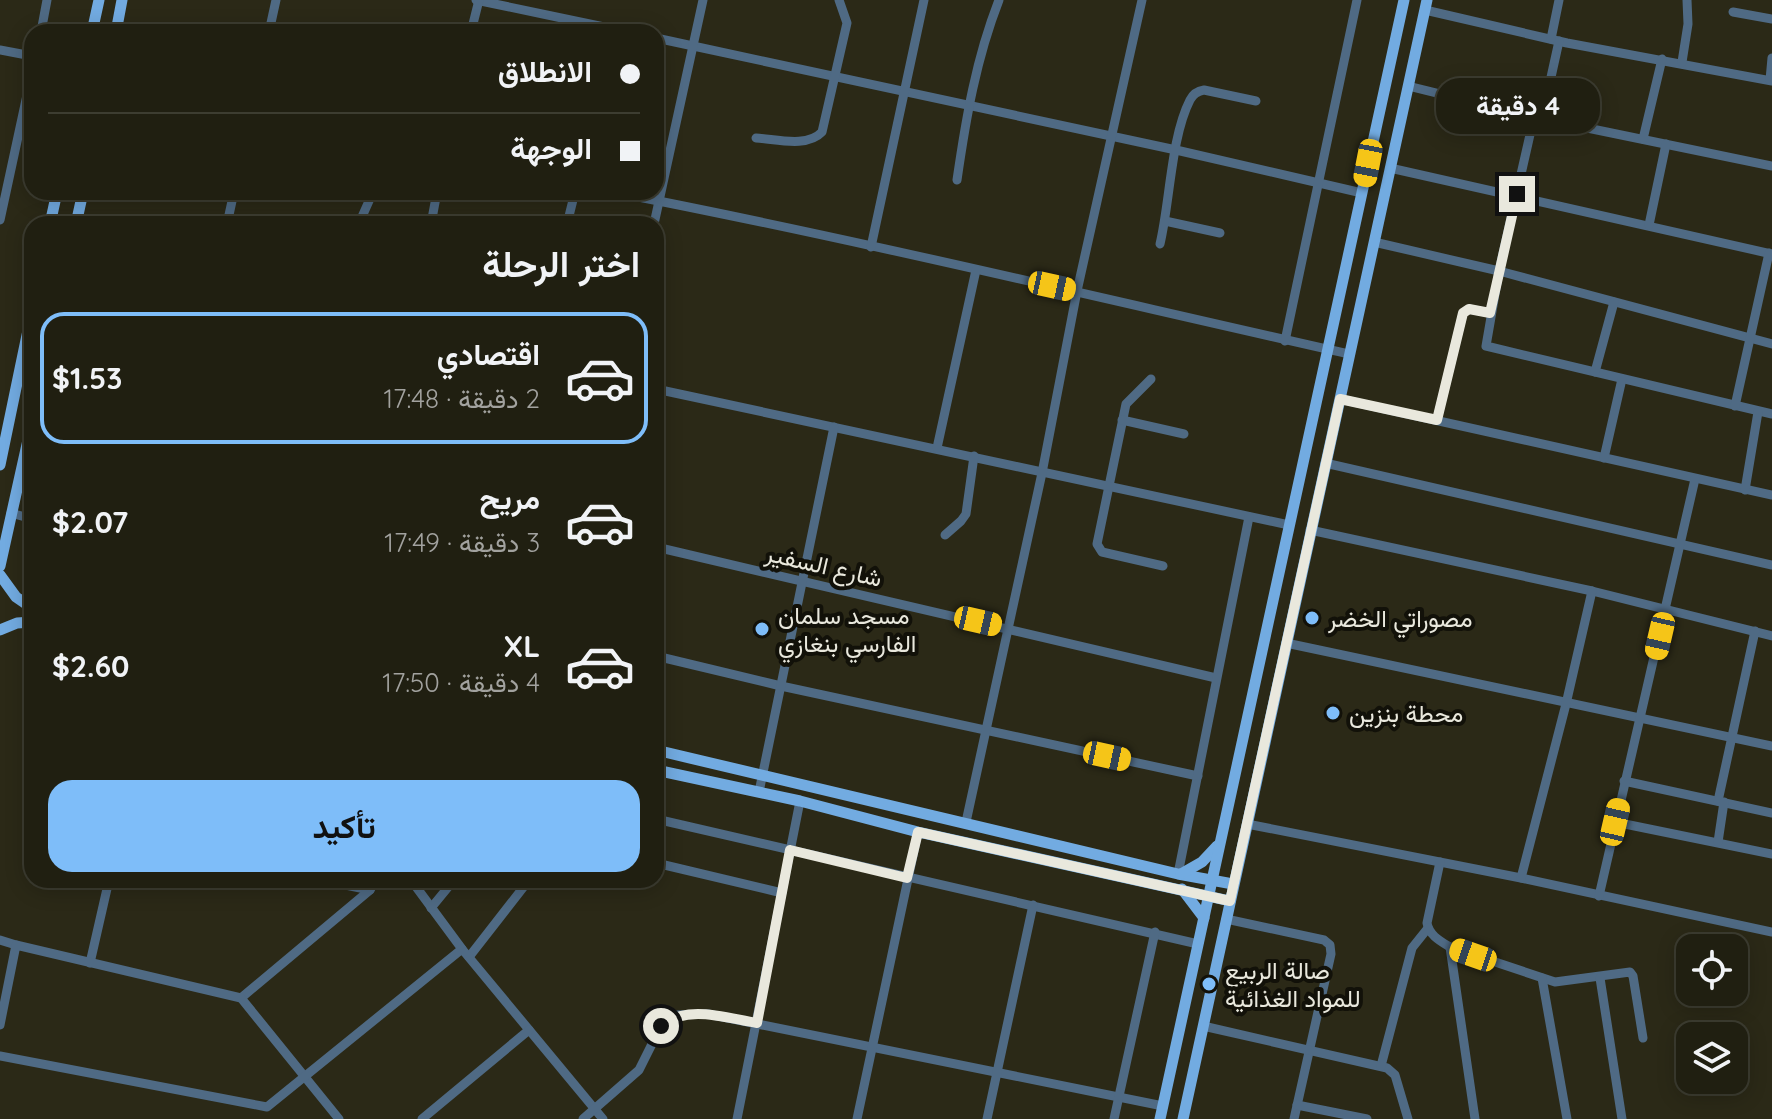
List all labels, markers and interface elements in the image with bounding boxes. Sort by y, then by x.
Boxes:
text: الانطلاق [498,52,592,90]
callout: 4 دقيقة [1435,78,1599,134]
text: 4 دقيقة [1476,89,1560,122]
text: الوجهة [510,129,592,167]
car [1352,137,1384,189]
route end [1499,176,1535,212]
text: اختر الرحلة [482,241,640,286]
car [1026,269,1078,303]
text: اقتصادي [437,335,540,373]
icon: car [564,342,636,414]
text: $1.53 [52,359,122,397]
text: 2 دقيقة · 17:48 [383,382,540,415]
text: مريح [480,479,540,517]
icon: car [564,486,636,558]
text: $2.07 [52,503,128,541]
text: 3 دقيقة · 17:49 [384,526,540,559]
street label: شارع السفير [762,537,885,595]
place label: مسجد سلمان الفارسي بنغازي [778,600,916,663]
place label: مصوراتي الخضر [1327,603,1472,638]
car [952,604,1004,638]
marker: مصوراتي الخضر [1303,609,1321,627]
car [1643,610,1677,662]
marker: مسجد سلمان الفارسي بنغازي [753,620,771,638]
text: XL [503,627,540,665]
icon: car [564,630,636,702]
text: $2.60 [52,647,129,685]
text: 4 دقيقة · 17:50 [382,666,540,699]
place label: محطة بنزين [1349,698,1463,729]
marker: محطة بنزين [1324,704,1342,722]
car [1081,739,1133,773]
button: تأكيد [48,780,640,872]
car [1598,796,1632,848]
map controls [1676,934,1748,1094]
button: locate [1676,934,1748,1006]
car [1446,936,1500,974]
place label: صالة الربيع للمواد الغذائية [1225,955,1361,1014]
marker: صالة الربيع للمواد الغذائية [1200,975,1218,993]
route start [643,1008,679,1044]
button: layers [1676,1022,1748,1094]

